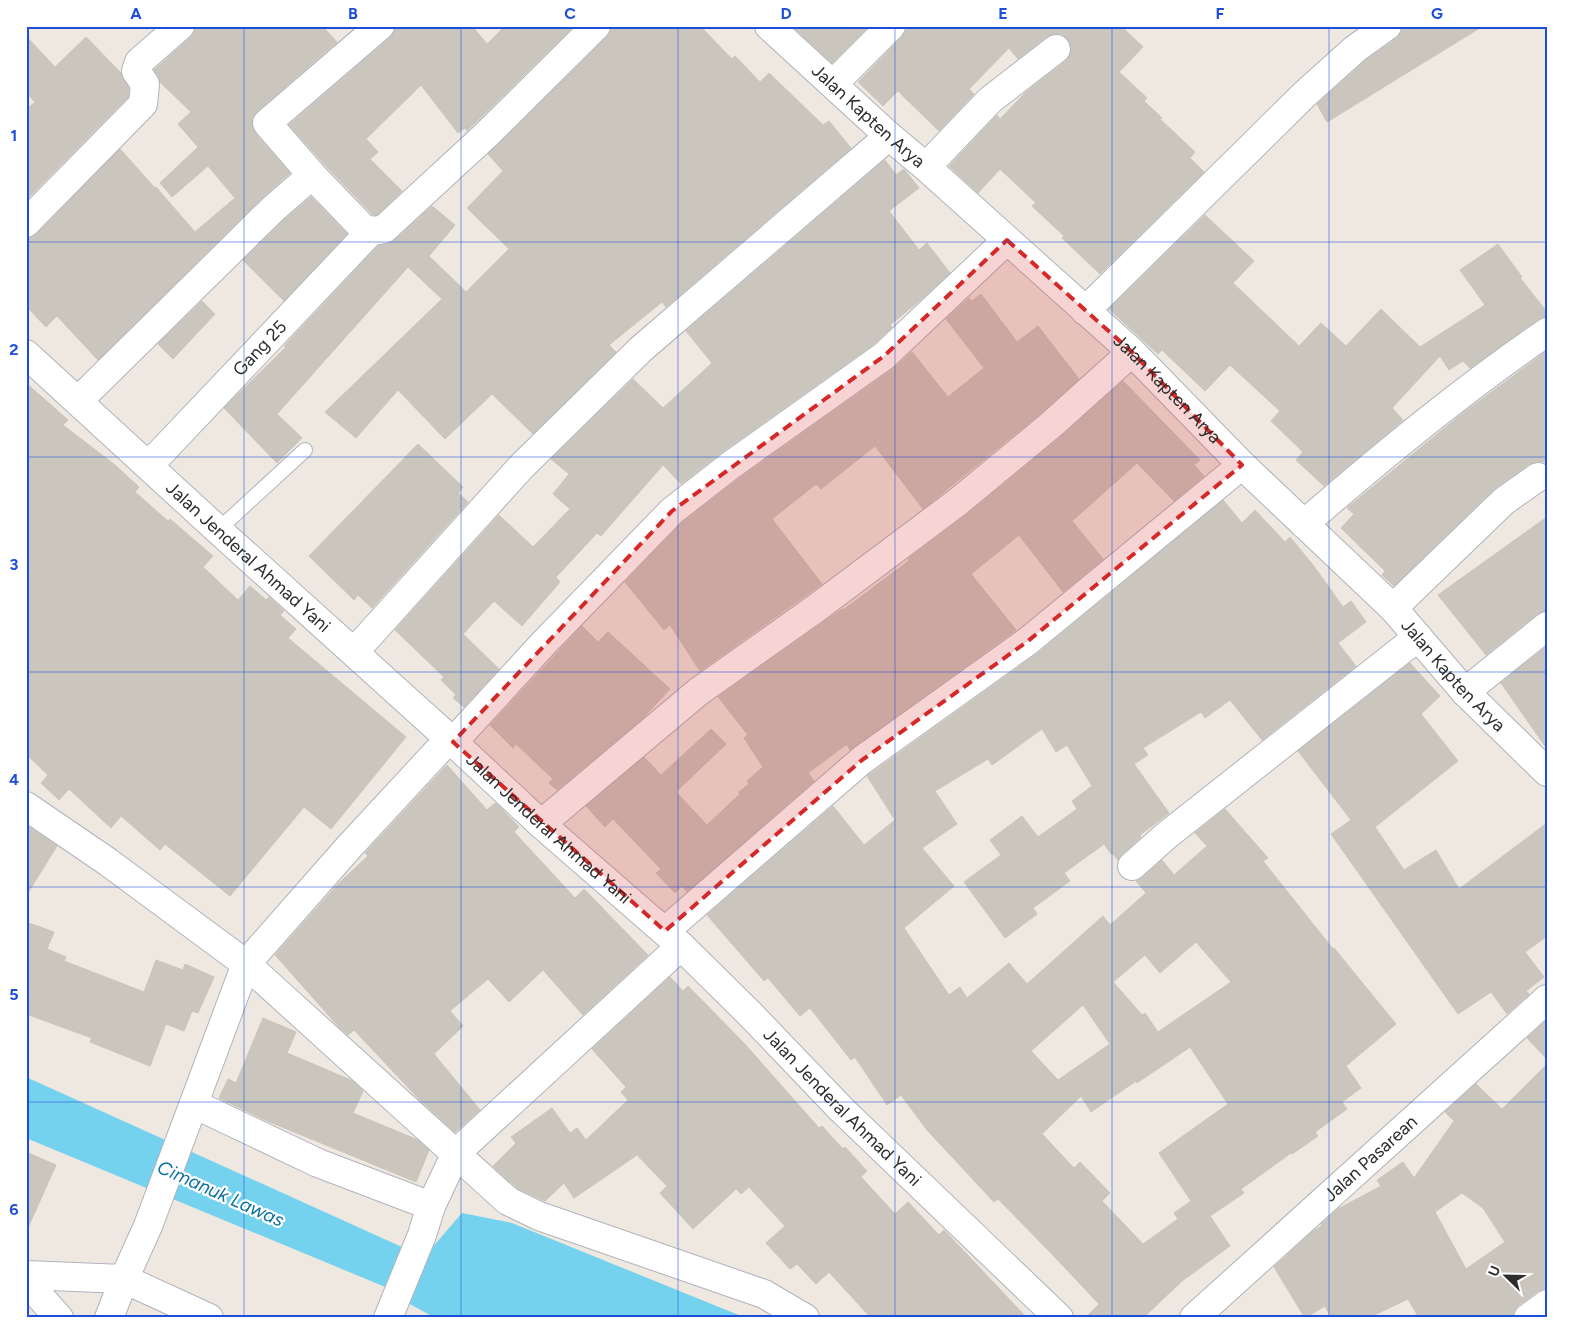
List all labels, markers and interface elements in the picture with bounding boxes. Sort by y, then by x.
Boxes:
text: A [130,4,142,23]
text: B [348,4,358,23]
text: C [564,4,576,23]
text: D [780,4,792,23]
text: E [998,4,1008,23]
text: F [1216,4,1225,23]
text: G [1431,4,1443,23]
street label: Jalan Kapten Arya [807,60,929,172]
text: 1 [11,126,17,145]
street label: Gang 25 [228,316,291,381]
street label: Jalan Kapten Arya [1109,330,1226,448]
text: 2 [9,340,19,359]
street label: Jalan Jenderal Ahmad Yani [161,477,335,637]
text: 3 [10,555,19,574]
street label: Jalan Kapten Arya [1396,615,1510,736]
street label: Jalan Jenderal Ahmad Yani [461,749,636,908]
text: 4 [9,770,19,789]
text: 5 [9,985,19,1004]
street label: Jalan Jenderal Ahmad Yani [759,1024,926,1191]
street label: Jalan Pasarean [1319,1111,1422,1206]
water label: Cimanuk Lawas [154,1155,288,1232]
text: 6 [9,1200,19,1219]
north arrow [1480,1252,1530,1302]
text: U [1485,1263,1504,1279]

